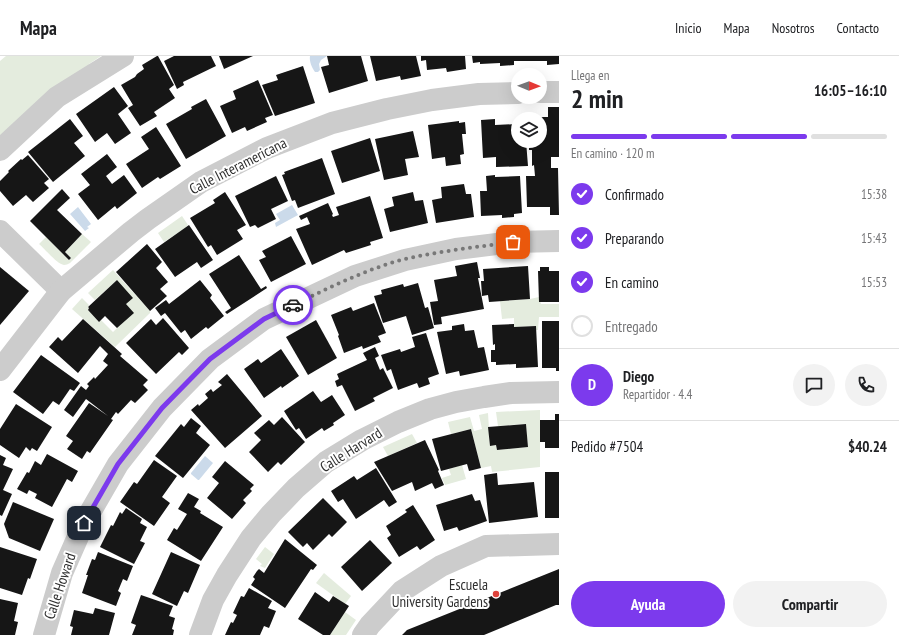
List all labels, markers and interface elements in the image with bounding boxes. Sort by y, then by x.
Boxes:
text: Mapa [20,16,57,40]
text: Inicio [675,19,702,37]
text: Mapa [724,19,750,37]
text: Nosotros [772,19,815,37]
text: Contacto [837,19,879,37]
text: Llega en [571,67,609,84]
north arrow [511,68,547,104]
map controls [511,68,547,148]
text: 16:05–16:10 [814,81,887,100]
text: 2 min [571,82,624,115]
button: layers [511,112,547,148]
street label: Calle Interamericana [186,133,290,198]
text: En camino · 120 m [571,145,655,162]
icon: check [571,183,593,205]
text: Confirmado [605,185,664,204]
text: 15:38 [861,186,887,203]
pin [496,225,530,259]
icon: check [571,227,593,249]
text: Preparando [605,229,664,248]
text: 15:43 [861,230,887,247]
icon: bag [502,231,524,253]
icon: check [571,271,593,293]
text: En camino [605,273,659,292]
text: 15:53 [861,274,887,291]
courier [273,285,313,325]
icon: car [282,294,304,316]
text: Entregado [605,317,658,336]
button: chat [793,364,835,406]
button: phone [845,364,887,406]
text: Diego [623,367,654,386]
text: D [588,375,596,394]
text: Repartidor · 4.4 [623,386,692,403]
street label: Calle Harvard [316,423,385,476]
text: Pedido #7504 [571,437,643,456]
text: $40.24 [848,437,887,456]
pin [67,506,101,540]
icon: home [73,512,95,534]
street label: Calle Howard [39,550,80,621]
place label: Escuela University Gardens [392,575,488,611]
button: Ayuda [571,581,725,627]
button: Compartir [733,581,887,627]
marker: Escuela University Gardens [491,589,501,599]

